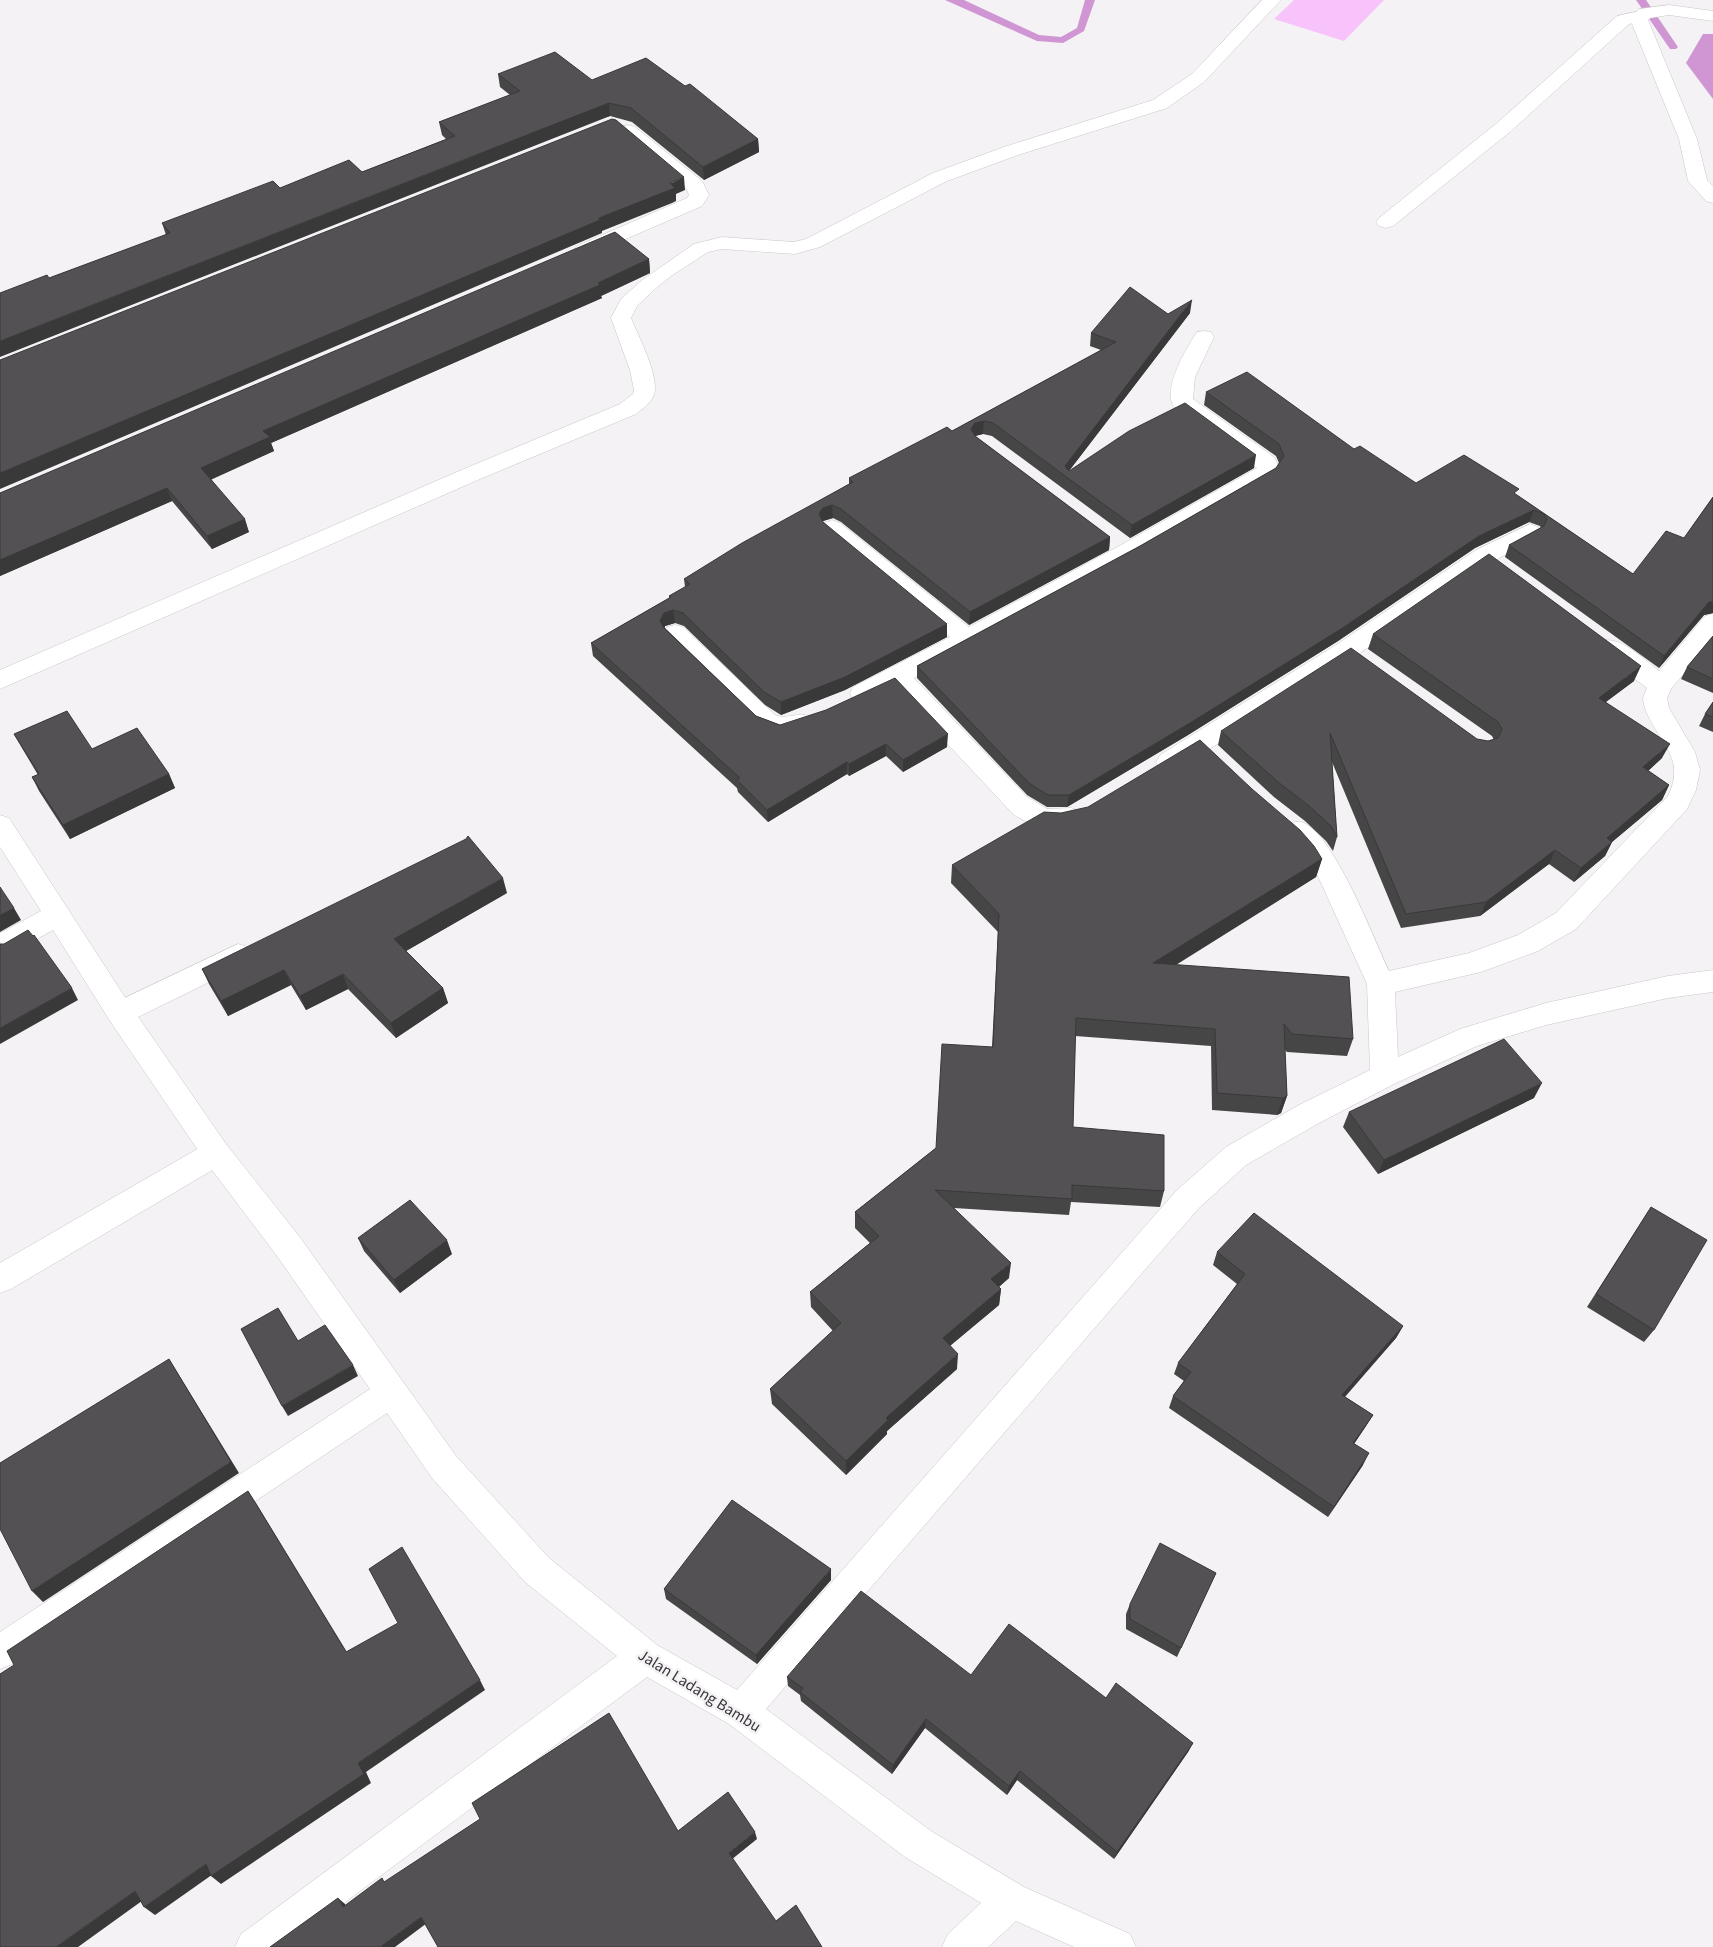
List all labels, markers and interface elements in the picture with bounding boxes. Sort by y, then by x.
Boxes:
street label: Jalan Ladang Bambu [634,1644,765,1738]

